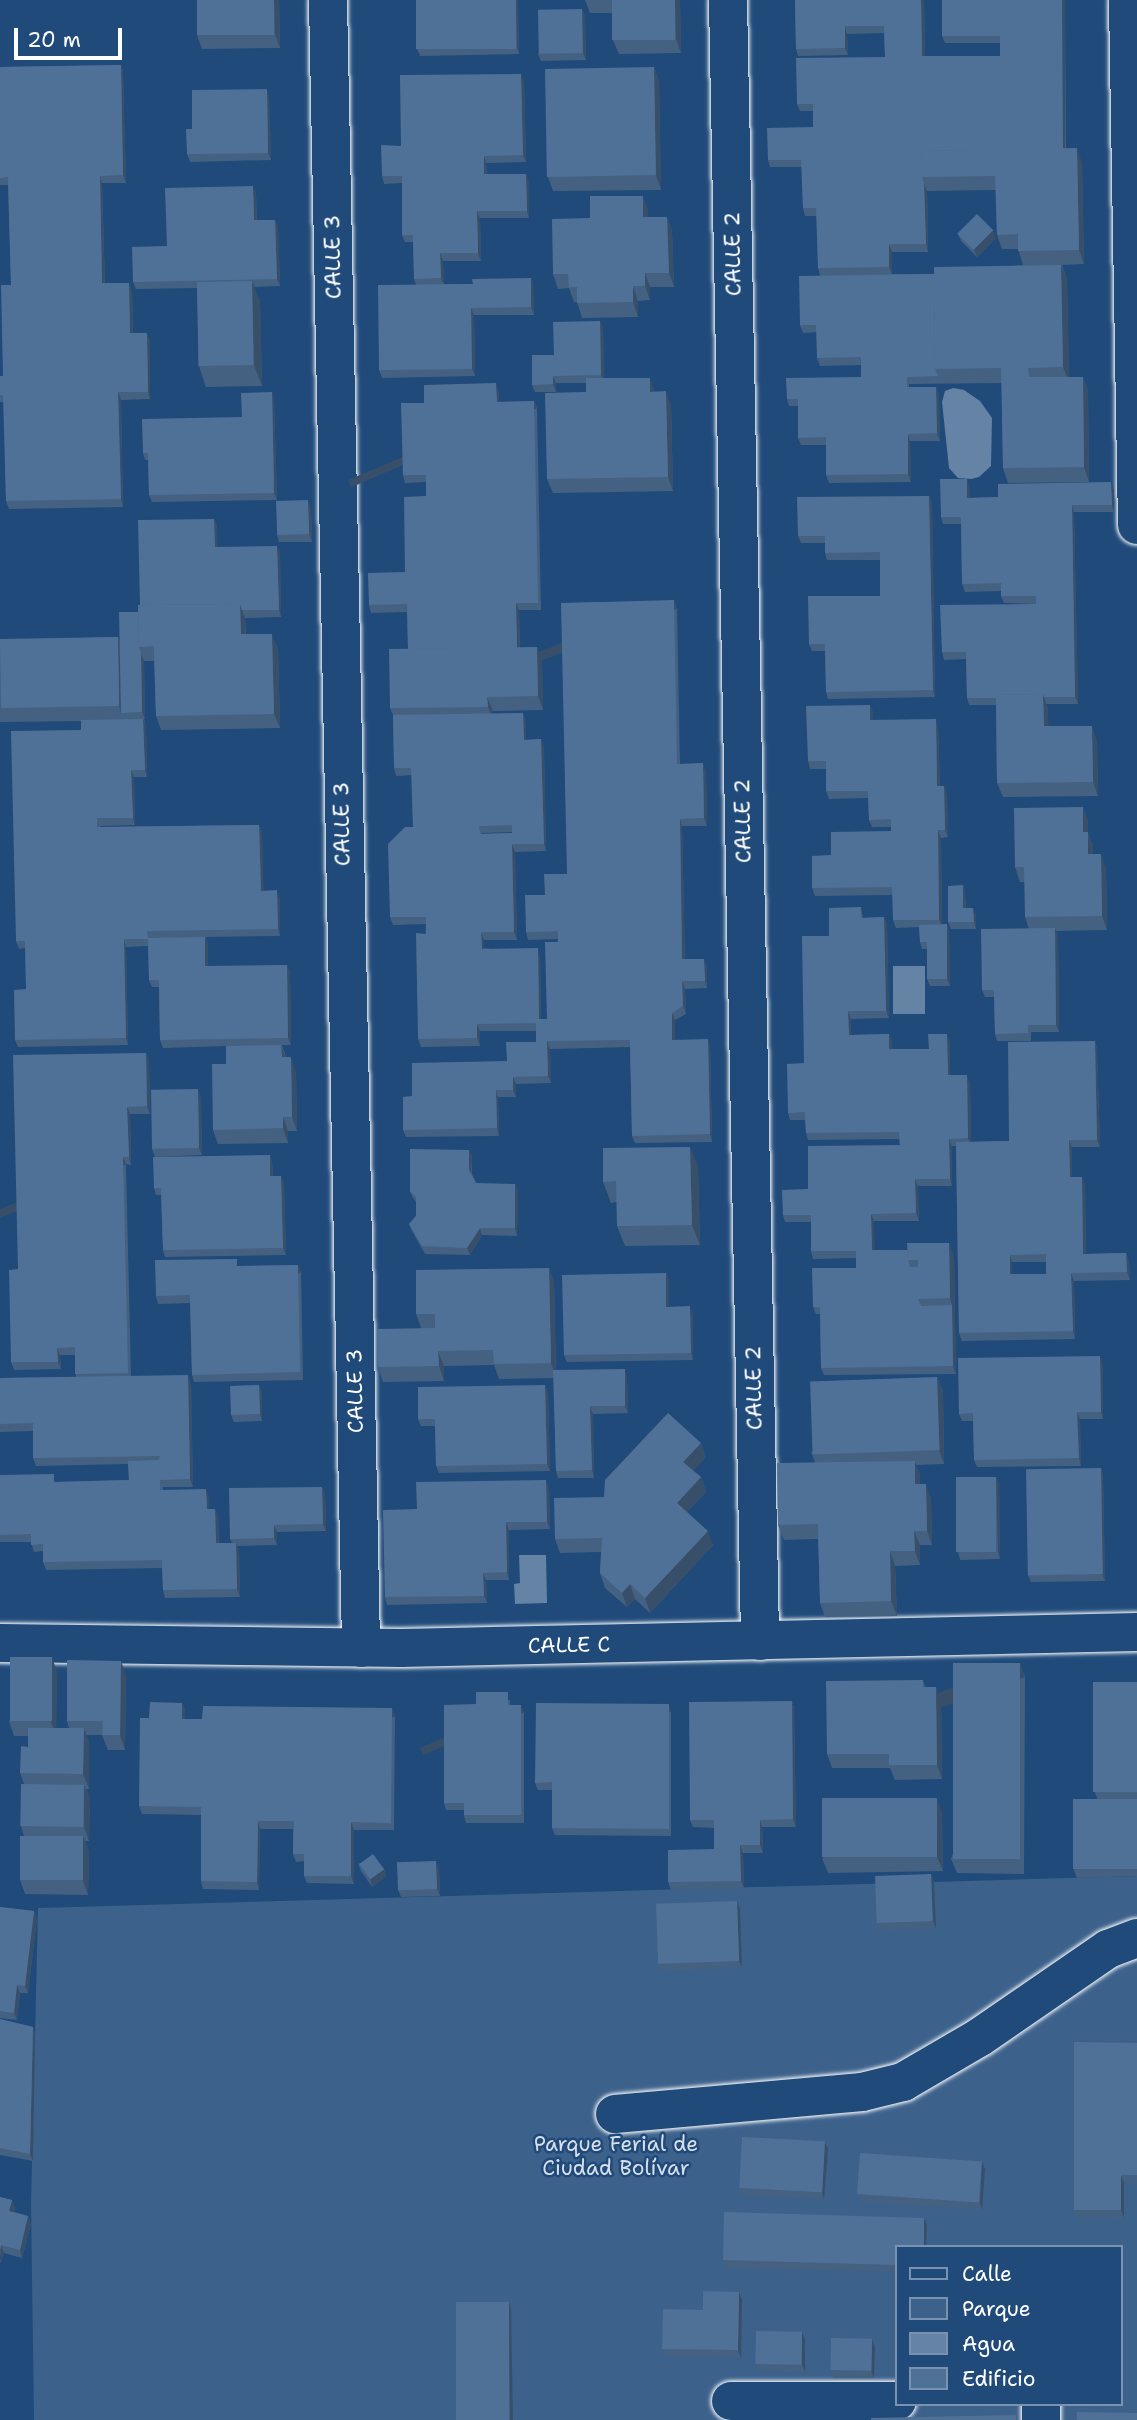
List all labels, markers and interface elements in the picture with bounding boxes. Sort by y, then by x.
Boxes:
scale bar [18,14,126,58]
text: 20 m [27,26,81,54]
street label: CALLE 2 [720,212,746,296]
street label: CALLE 3 [320,215,346,299]
street label: CALLE 2 [730,779,756,863]
street label: CALLE 3 [329,782,355,866]
street label: CALLE 2 [741,1346,767,1430]
street label: CALLE 3 [342,1349,368,1433]
street label: CALLE C [528,1632,610,1658]
park label: Parque Ferial de Ciudad Bolívar [534,2131,698,2181]
legend [895,2245,1123,2406]
text: Calle [962,2260,1012,2288]
text: Parque [962,2295,1031,2323]
text: Agua [962,2330,1015,2358]
text: Edificio [962,2365,1035,2393]

